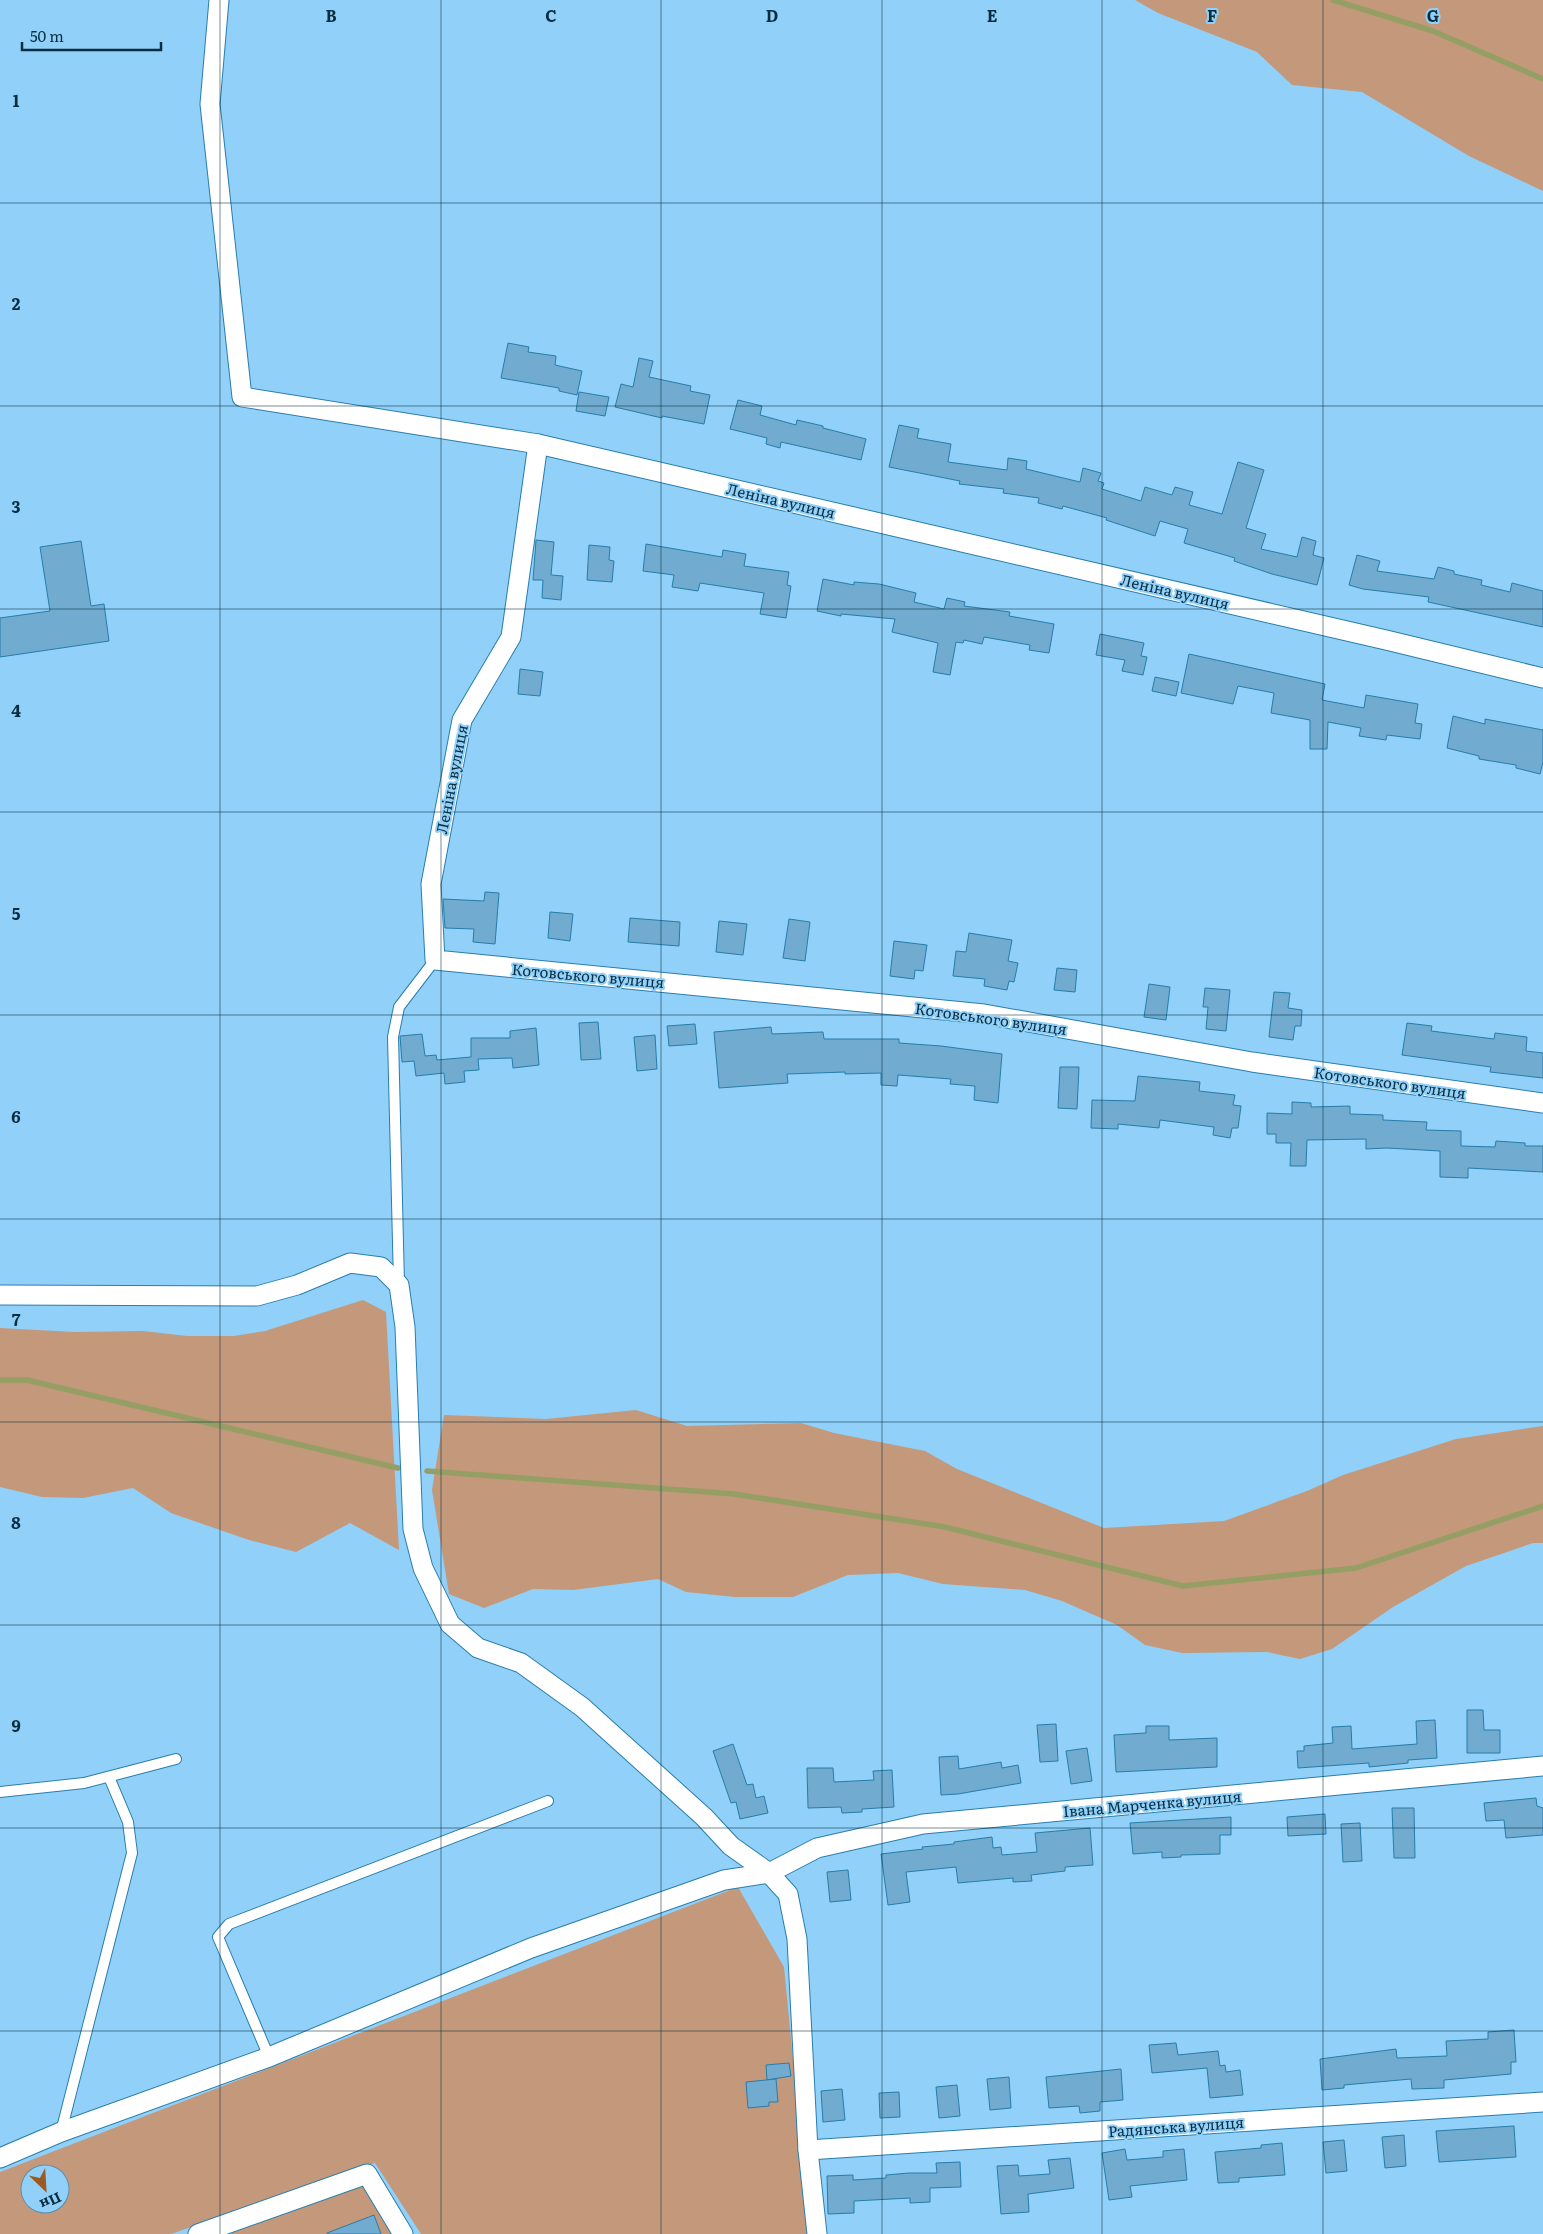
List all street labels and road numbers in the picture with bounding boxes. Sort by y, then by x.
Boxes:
street label: Леніна вулиця [724,476,838,524]
street label: Леніна вулиця [1118,567,1232,615]
street label: Леніна вулиця [429,722,473,836]
street label: Котовського вулиця [511,957,665,993]
street label: Котовського вулиця [914,996,1068,1040]
street label: Котовського вулиця [1313,1060,1467,1104]
street label: Івана Марченка вулиця [1062,1784,1242,1822]
street label: Радянська вулиця [1107,2110,1245,2142]

